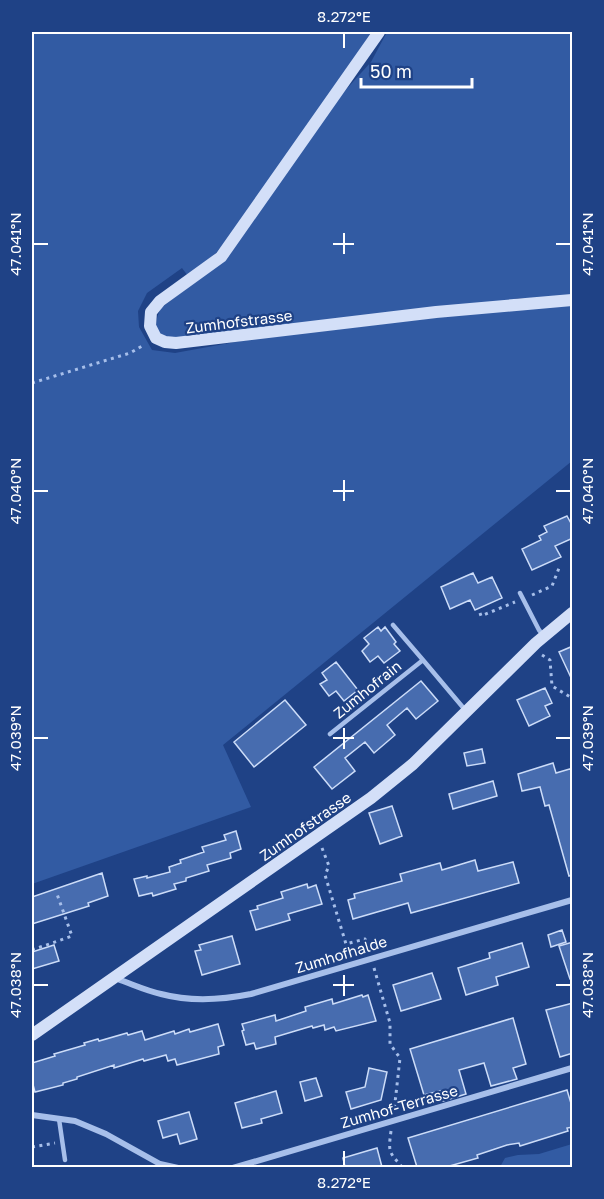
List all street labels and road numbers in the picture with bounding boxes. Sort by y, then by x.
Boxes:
street label: Zumhofstrasse [185,305,294,336]
street label: Zumhofrain [329,656,405,722]
street label: Zumhofstrasse [256,788,354,864]
street label: Zumhofhalde [293,931,389,976]
street label: Zumhof-Terrasse [338,1081,460,1131]

